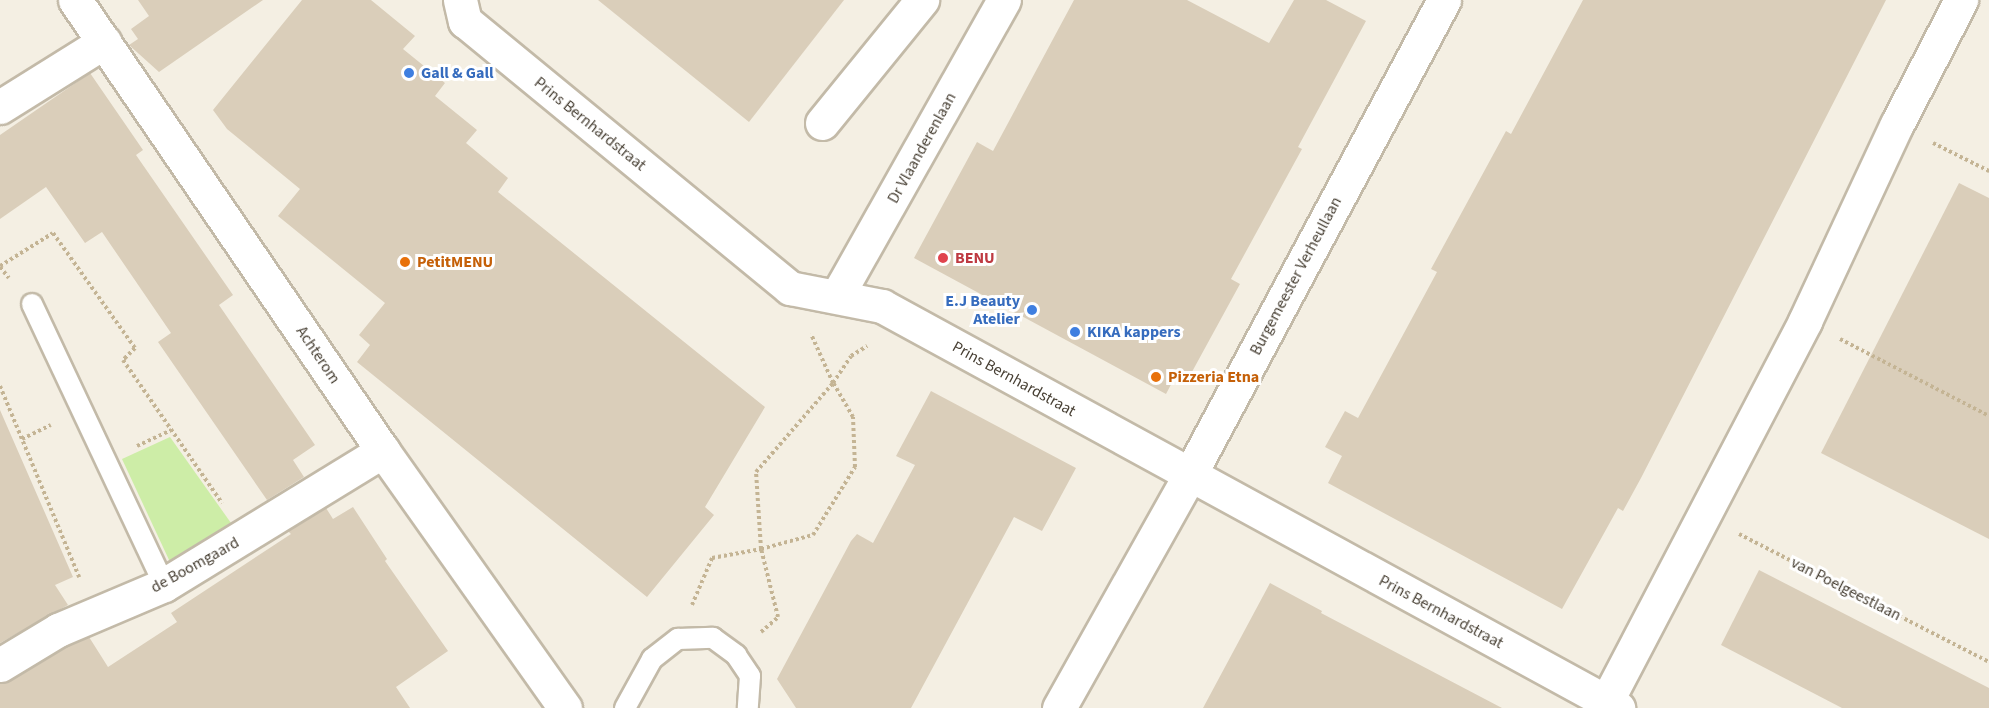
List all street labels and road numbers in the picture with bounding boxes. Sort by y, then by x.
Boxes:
street label: Prins Bernhardstraat [530,73,650,175]
street label: Dr Vlaanderenlaan [884,89,960,207]
street label: Burgemeester Verheullaan [1246,194,1346,358]
street label: Achterom [292,323,344,387]
street label: Prins Bernhardstraat [949,337,1079,421]
street label: de Boomgaard [147,533,243,597]
street label: van Poelgeestlaan [1788,553,1904,625]
street label: Prins Bernhardstraat [1375,571,1507,653]

